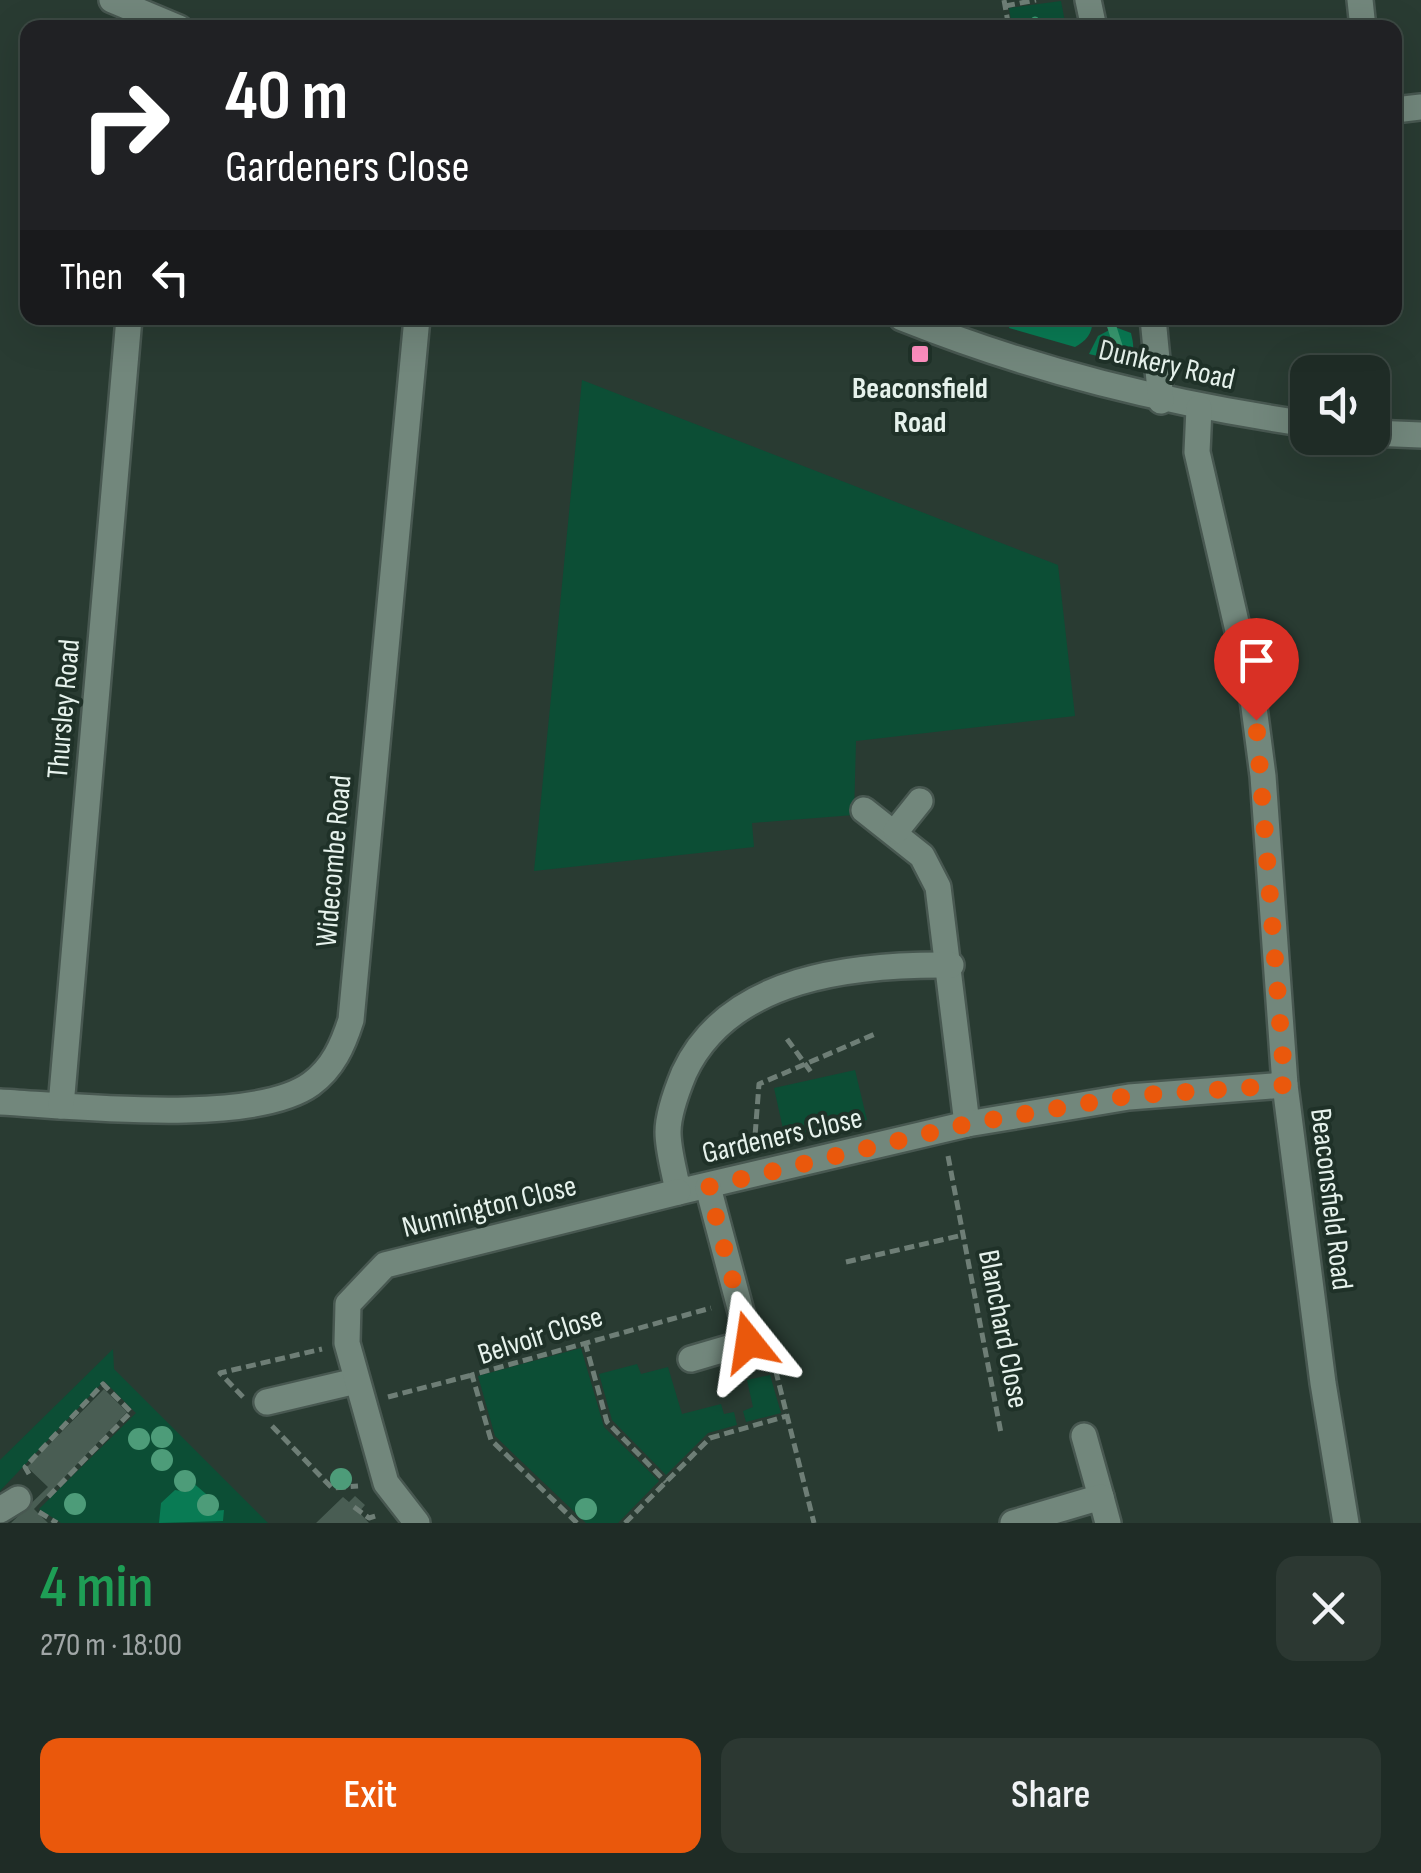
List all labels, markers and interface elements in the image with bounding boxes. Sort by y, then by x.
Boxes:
text: 40 m [225,55,348,139]
icon: right [60,60,190,190]
text: Gardeners Close [225,140,470,195]
icon: left [143,250,198,305]
text: Then [60,255,123,300]
street label: Dunkery Road [1095,332,1238,398]
marker: Beaconsfield Road [909,343,931,365]
map controls [1290,355,1390,455]
button: sound [1290,355,1390,455]
place label: Beaconsfield Road [852,371,988,441]
pin [1214,618,1299,721]
icon: arrive [1229,633,1284,688]
street label: Thursley Road [40,638,88,780]
street label: Widecombe Road [309,774,359,949]
street label: Gardeners Close [699,1100,866,1172]
street label: Beaconsfield Road [1302,1106,1360,1292]
street label: Nunnington Close [398,1168,580,1246]
street label: Blanchard Close [970,1247,1036,1411]
position arrow [697,1290,801,1394]
street label: Belvoir Close [473,1299,607,1373]
text: 4 min [40,1552,153,1624]
button: close [1276,1556,1381,1661]
text: 270 m · 18:00 [40,1626,182,1665]
button: Exit [40,1738,701,1853]
button: Share [721,1738,1381,1853]

